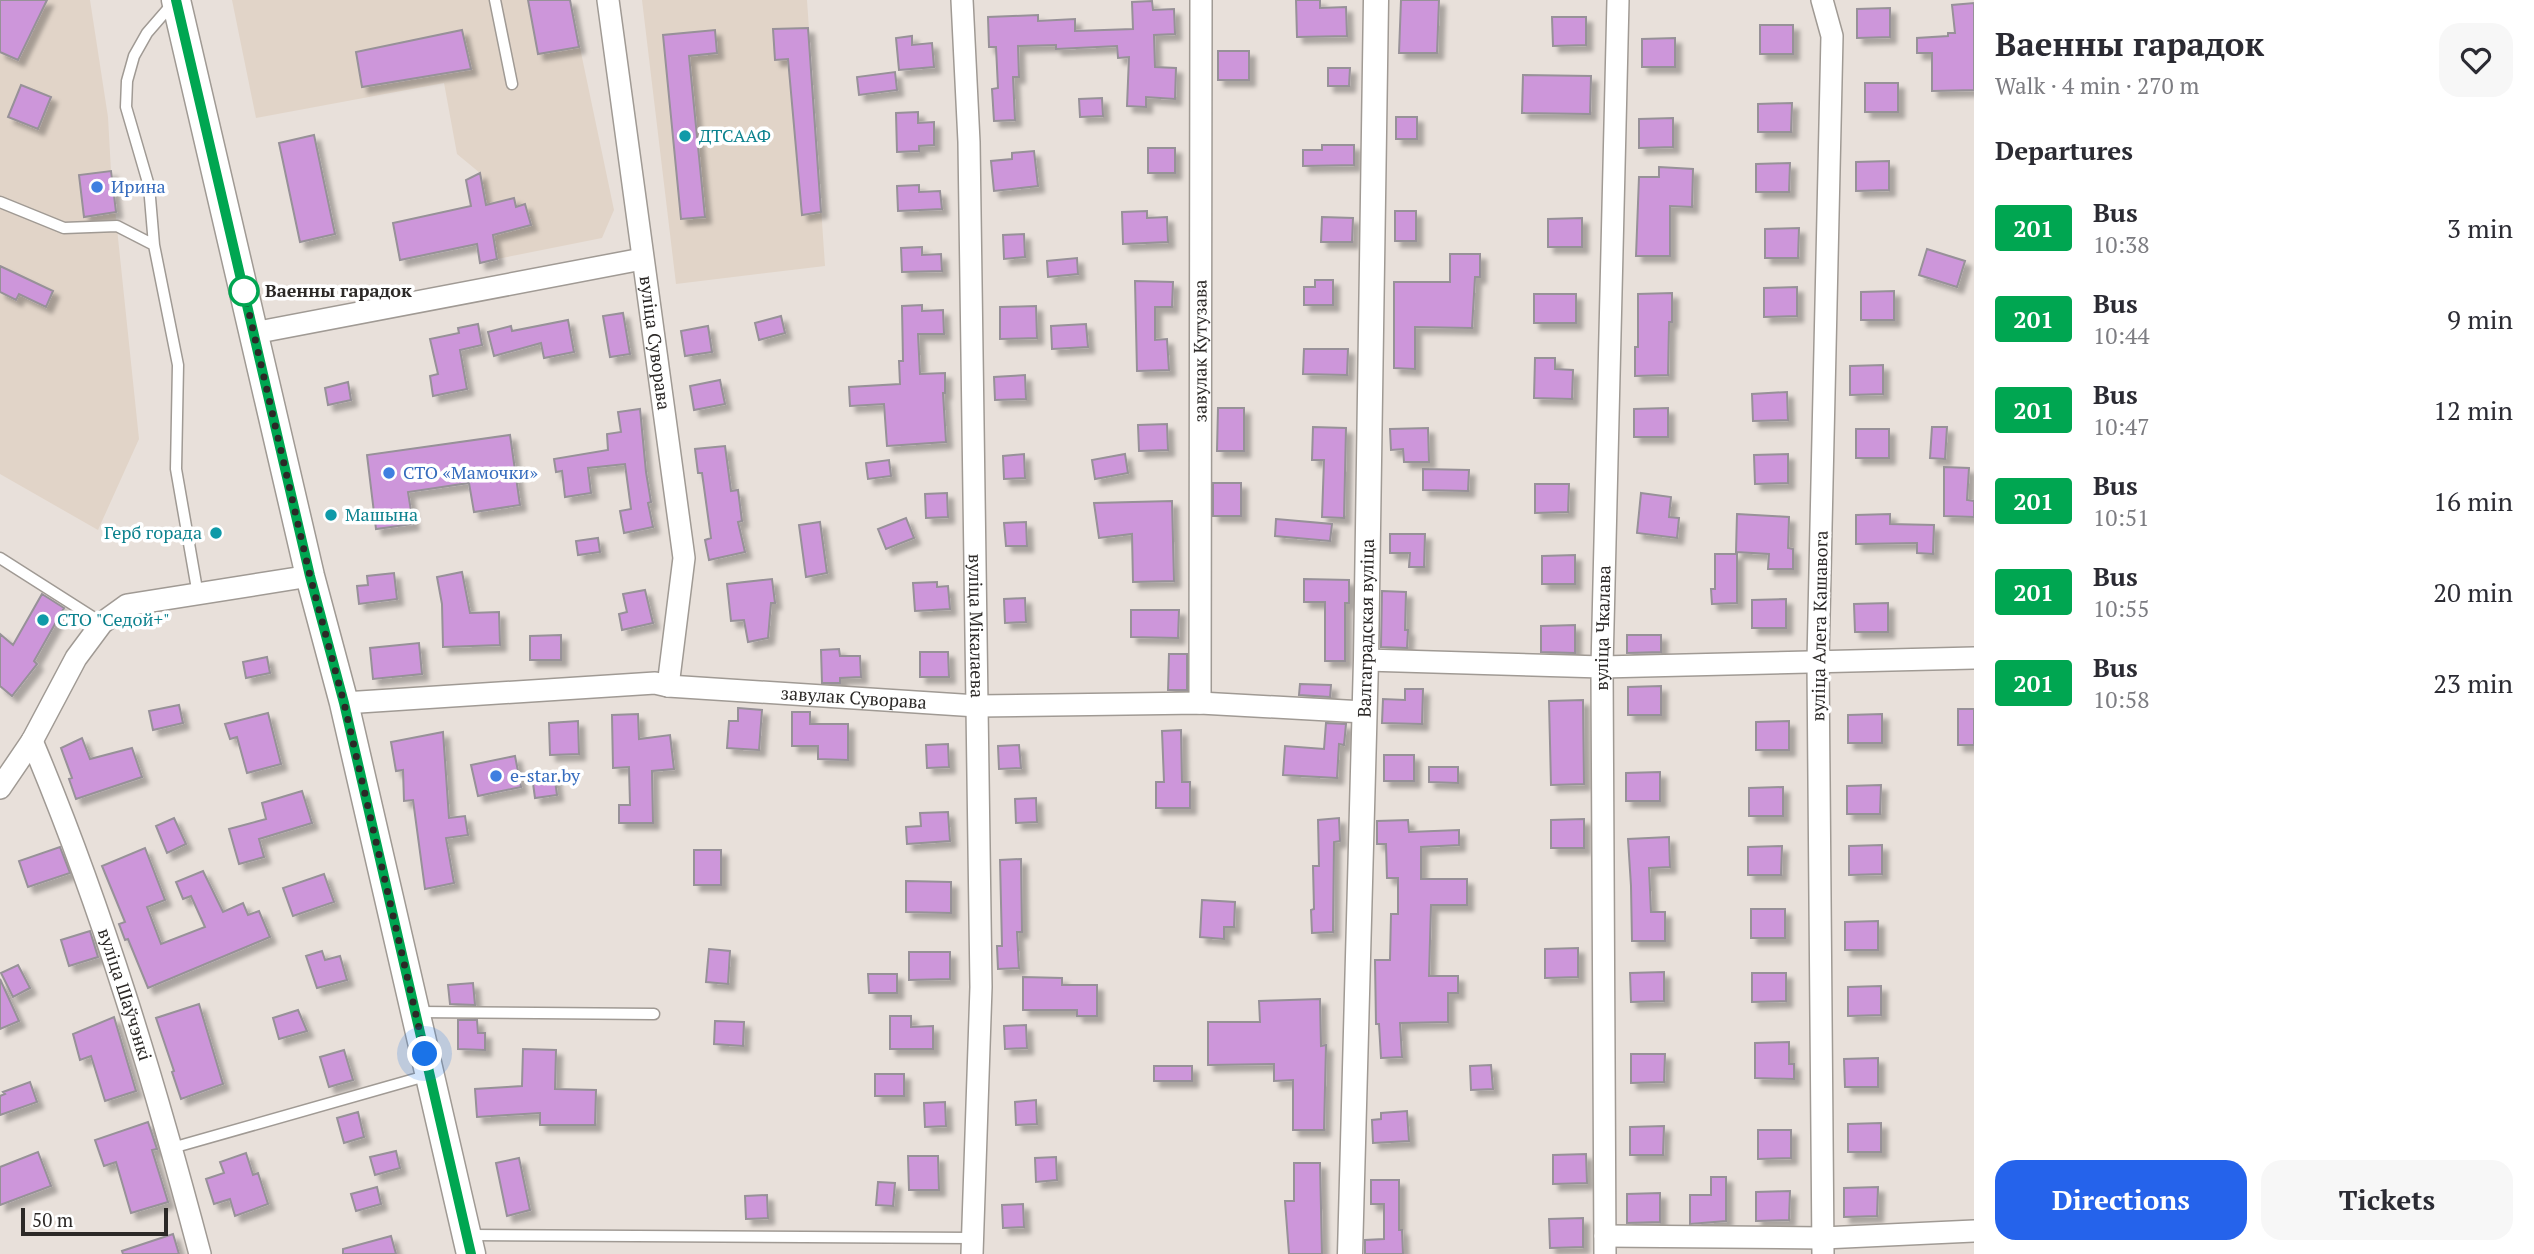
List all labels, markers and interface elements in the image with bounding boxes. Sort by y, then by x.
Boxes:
text: Ваенны гарадок [1995,22,2264,65]
button: heart [2439,23,2513,97]
text: Walk · 4 min · 270 m [1995,70,2199,101]
place label: ДТСААФ [699,123,771,147]
marker: ДТСААФ [677,128,693,144]
text: Departures [1995,133,2133,167]
place label: Ирина [111,174,166,198]
marker: Ирина [89,179,105,195]
text: Bus [2093,195,2138,229]
text: 3 min [2447,211,2513,245]
text: 201 [2013,212,2054,244]
text: 10:38 [2093,229,2150,260]
street label: вуліца Суворава [635,274,677,411]
marker: Ваенны гарадок [229,276,259,306]
place label: Ваенны гарадок [265,278,412,302]
street label: завулак Кутузава [1187,280,1212,422]
text: Bus [2093,286,2138,320]
text: 9 min [2447,302,2513,336]
text: 201 [2013,303,2054,335]
text: 10:44 [2093,320,2150,351]
text: Bus [2093,377,2138,411]
text: 12 min [2433,393,2513,427]
text: 201 [2013,394,2054,426]
text: 10:47 [2093,411,2150,442]
place label: СТО «Мамочки» [403,460,538,484]
marker: СТО «Мамочки» [381,465,397,481]
text: Bus [2093,468,2138,502]
text: 16 min [2433,484,2513,518]
text: 201 [2013,485,2054,517]
place label: Машына [345,502,418,526]
text: 10:51 [2093,502,2150,533]
marker: Машына [323,507,339,523]
place label: Герб горада [104,520,202,544]
marker: Герб горада [208,525,224,541]
street label: вуліца Алега Кашавога [1805,530,1833,722]
street label: Валгаградская вуліца [1351,539,1379,718]
street label: вуліца Мікалаева [964,553,990,698]
text: Bus [2093,559,2138,593]
street label: вуліца Чкалава [1589,565,1615,691]
text: 20 min [2433,575,2513,609]
text: 201 [2013,576,2054,608]
text: 10:55 [2093,593,2150,624]
place label: СТО "Седой+" [57,607,170,631]
marker: СТО "Седой+" [35,612,51,628]
text: Bus [2093,650,2138,684]
text: 23 min [2433,666,2513,700]
text: 201 [2013,667,2054,699]
street label: завулак Суворава [780,680,928,714]
text: 10:58 [2093,684,2150,715]
place label: e-star.by [510,763,581,787]
marker: e-star.by [488,768,504,784]
street label: вуліца Шаўчэнкі [93,925,158,1063]
your location [407,1036,442,1071]
button: Directions [1995,1160,2247,1240]
button: Tickets [2261,1160,2513,1240]
scale bar [21,1205,168,1237]
text: 50 m [32,1207,73,1232]

